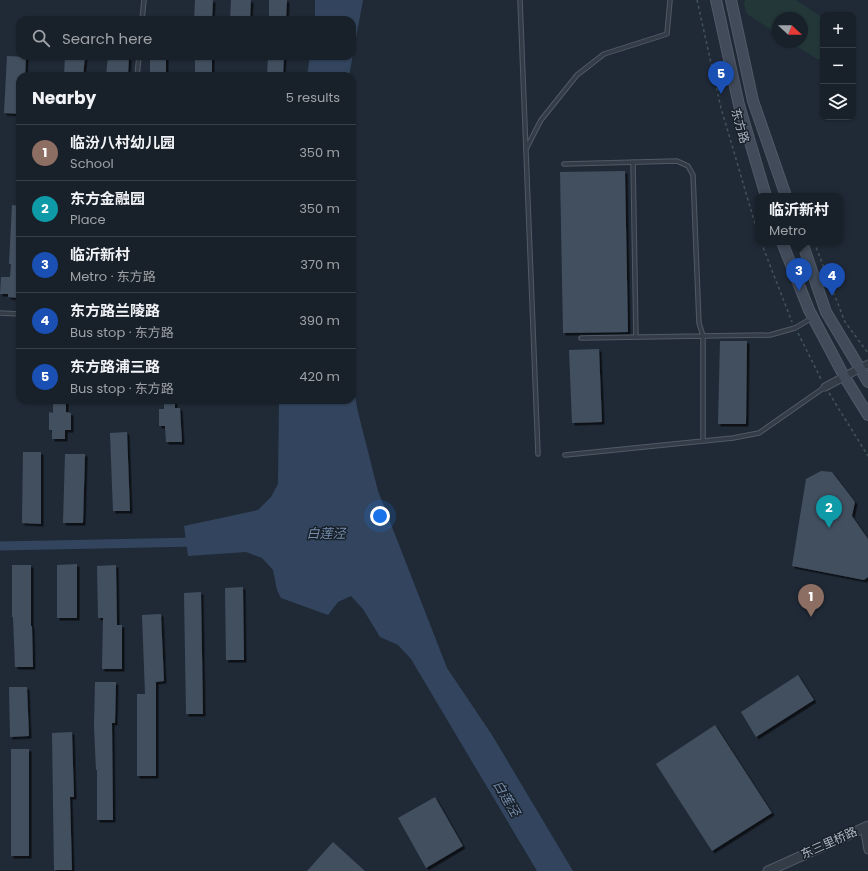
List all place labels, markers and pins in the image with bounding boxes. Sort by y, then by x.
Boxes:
pin: 5 [708,61,734,94]
pin: 3 [786,258,812,291]
pin: 4 [819,263,845,296]
pin: 2 [816,495,842,528]
pin: 1 [798,584,824,617]

